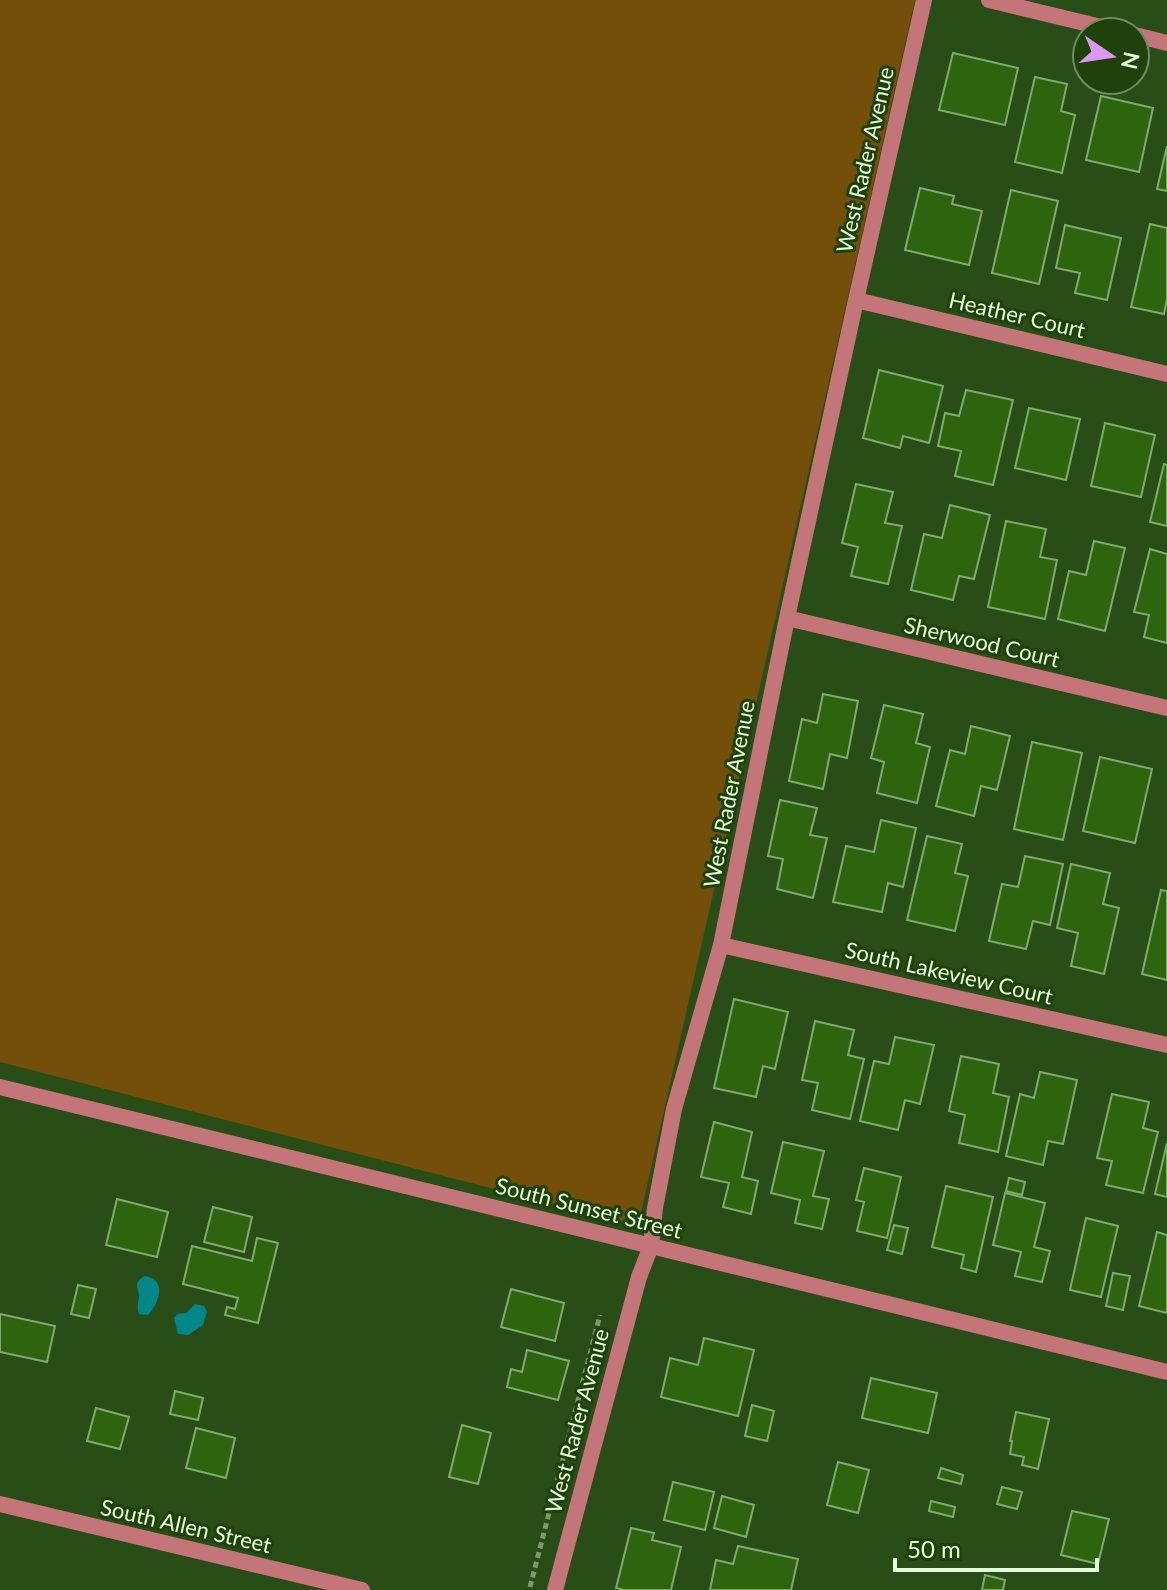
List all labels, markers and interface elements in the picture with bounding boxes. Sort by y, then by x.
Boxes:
north arrow [1071,16,1151,96]
text: N [1116,49,1146,72]
street label: West Rader Avenue [830,64,899,255]
street label: Heather Court [946,286,1088,343]
street label: Sherwood Court [902,610,1063,673]
street label: West Rader Avenue [697,698,760,890]
street label: South Lakeview Court [843,935,1056,1010]
street label: South Sunset Street [493,1171,685,1244]
street label: West Rader Avenue [539,1326,614,1516]
street label: South Allen Street [98,1493,274,1558]
scale bar [895,1522,1097,1572]
text: 50 m [907,1534,961,1563]

